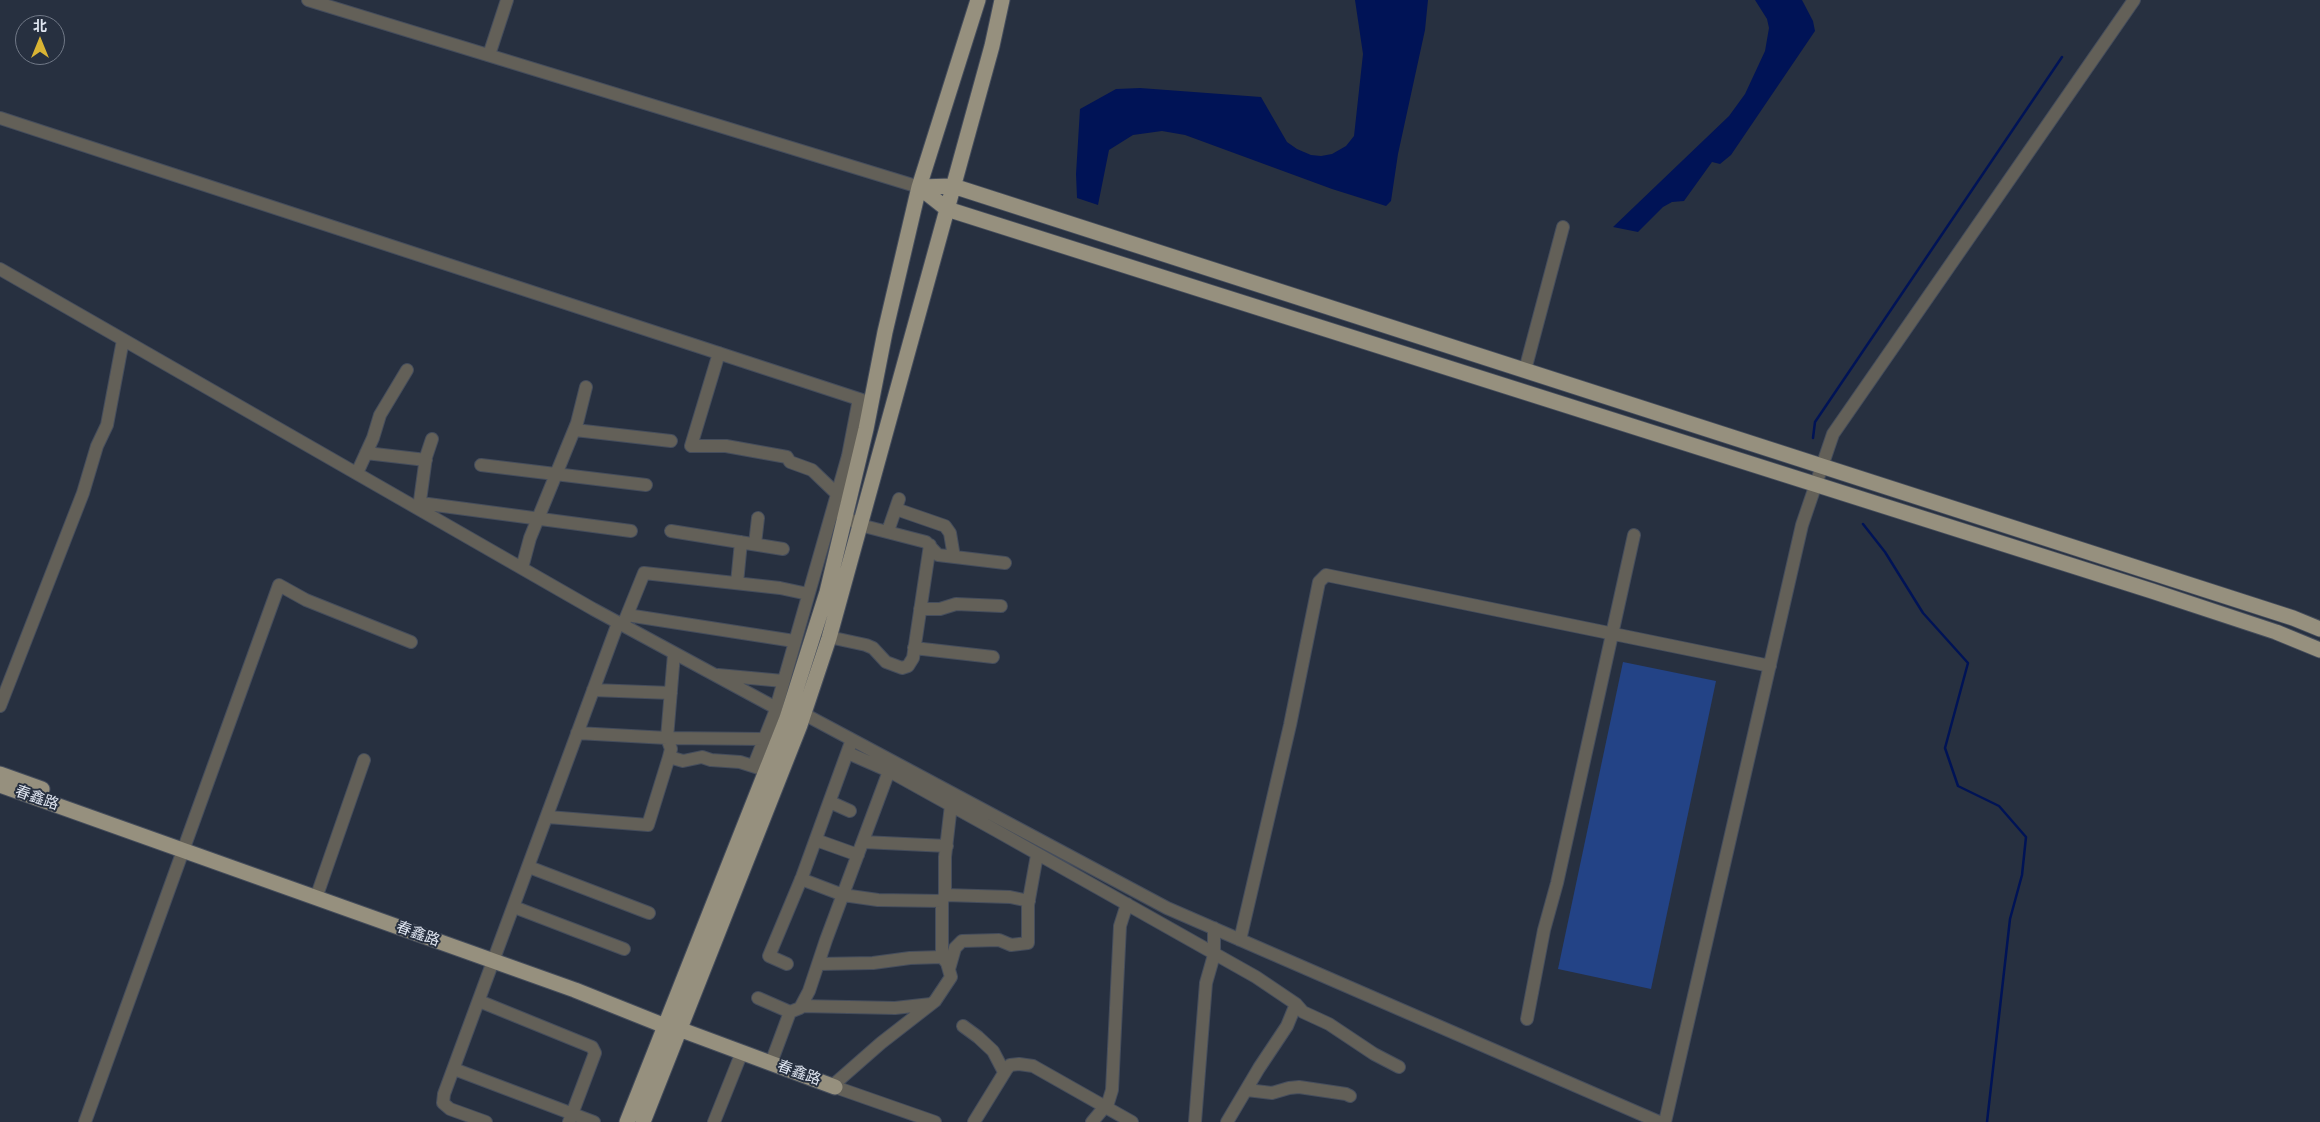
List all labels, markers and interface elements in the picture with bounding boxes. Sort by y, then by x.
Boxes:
north arrow [15,15,65,65]
text: 北 [33,17,47,34]
street label: 春鑫路 [13,782,61,814]
street label: 春鑫路 [394,918,442,950]
street label: 春鑫路 [775,1057,823,1089]

